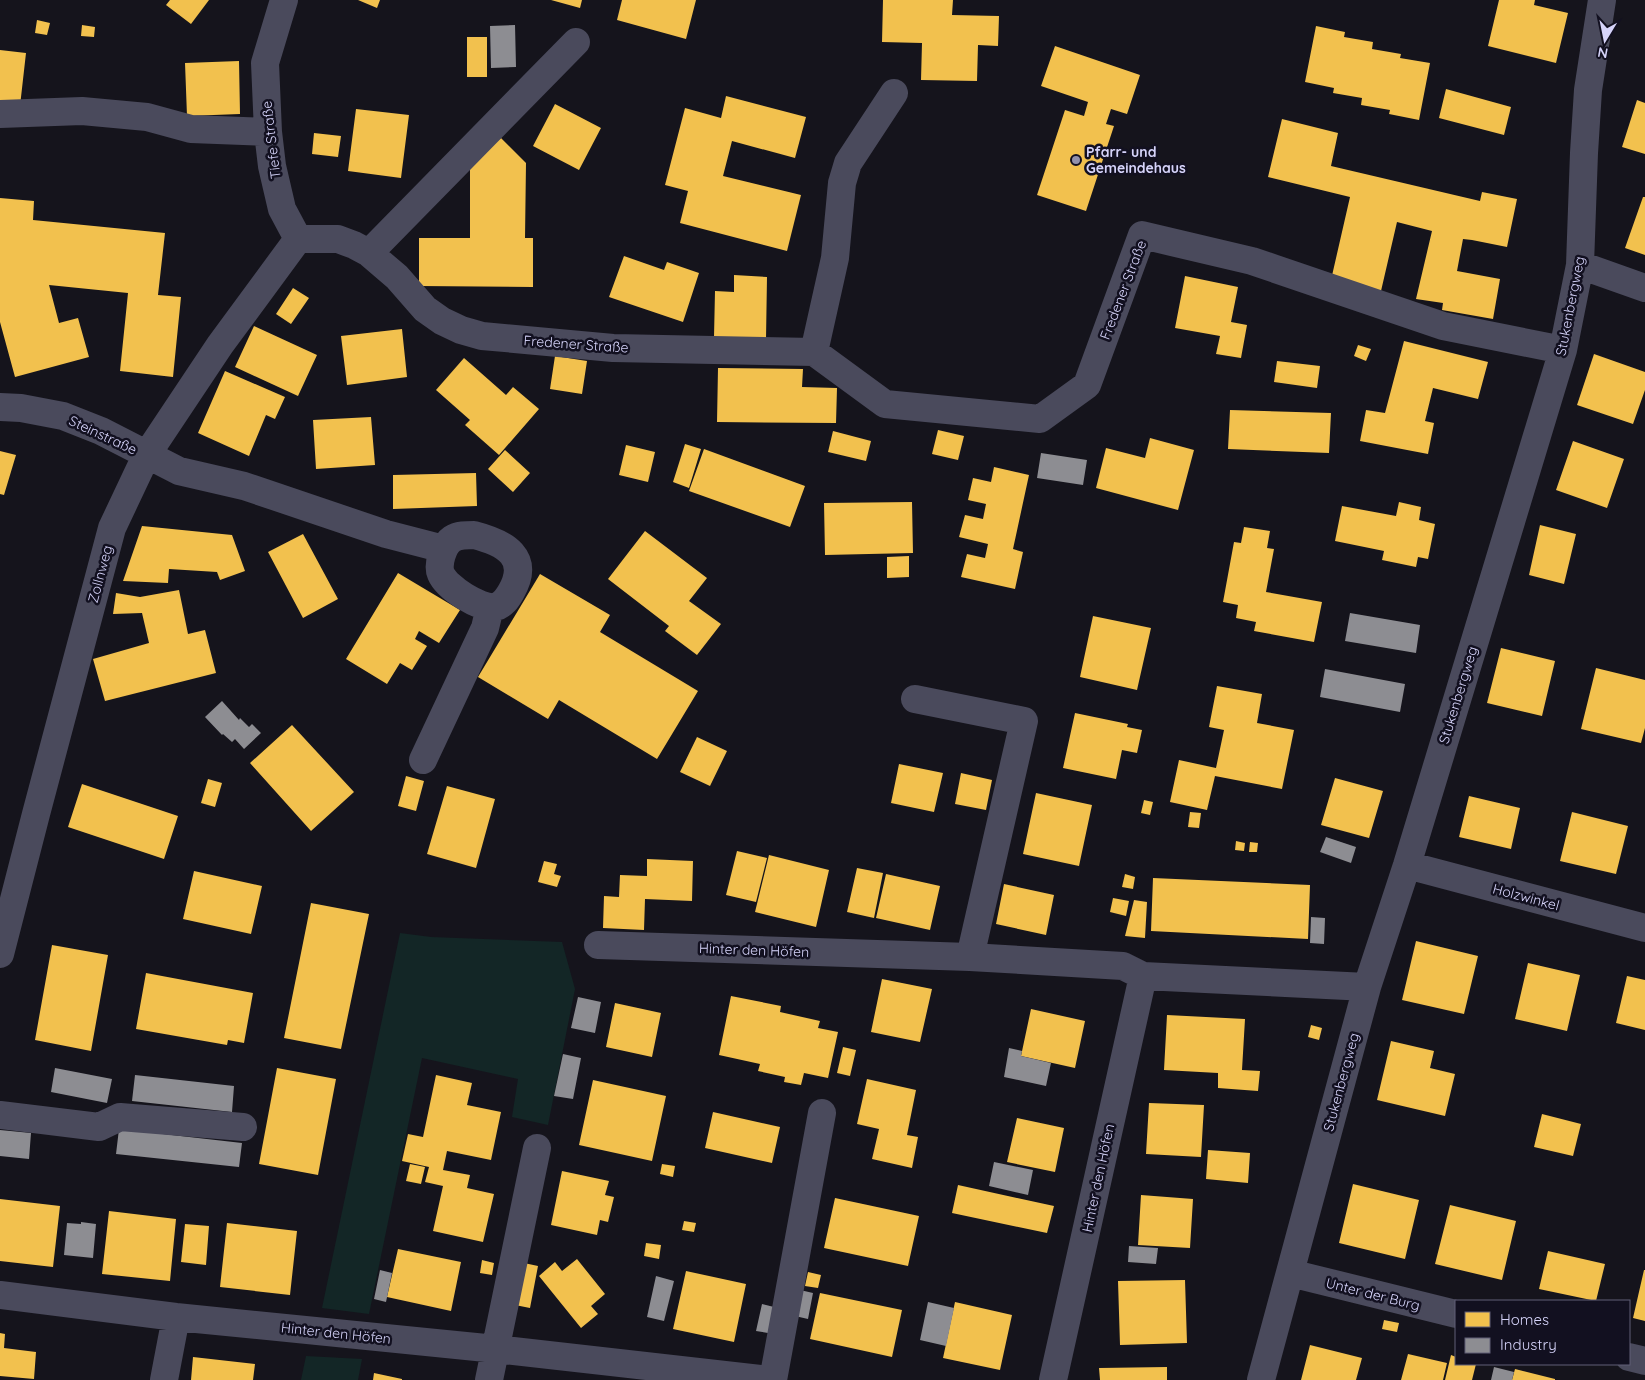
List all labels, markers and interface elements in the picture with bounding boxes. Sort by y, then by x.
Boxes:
north arrow [1580,15,1630,65]
text: N [1596,43,1609,63]
street label: Tiefe Straße [257,100,285,180]
place label: Pfarr- und Gemeindehaus [1086,143,1186,177]
marker: Pfarr- und Gemeindehaus [1070,154,1082,166]
street label: Fredener Straße [1096,238,1150,342]
street label: Stukenbergweg [1552,255,1588,357]
street label: Fredener Straße [523,331,629,357]
street label: Steinstraße [66,411,140,459]
street label: Zollnweg [84,543,116,605]
street label: Stukenbergweg [1435,644,1481,746]
street label: Holzwinkel [1491,879,1561,915]
street label: Hinter den Höfen [699,939,809,961]
street label: Stukenbergweg [1319,1031,1363,1133]
street label: Hinter den Höfen [1078,1122,1118,1234]
street label: Unter der Burg [1324,1274,1422,1314]
legend [1455,1300,1630,1365]
text: Homes [1500,1310,1549,1329]
street label: Hinter den Höfen [280,1318,392,1348]
text: Industry [1500,1335,1557,1354]

